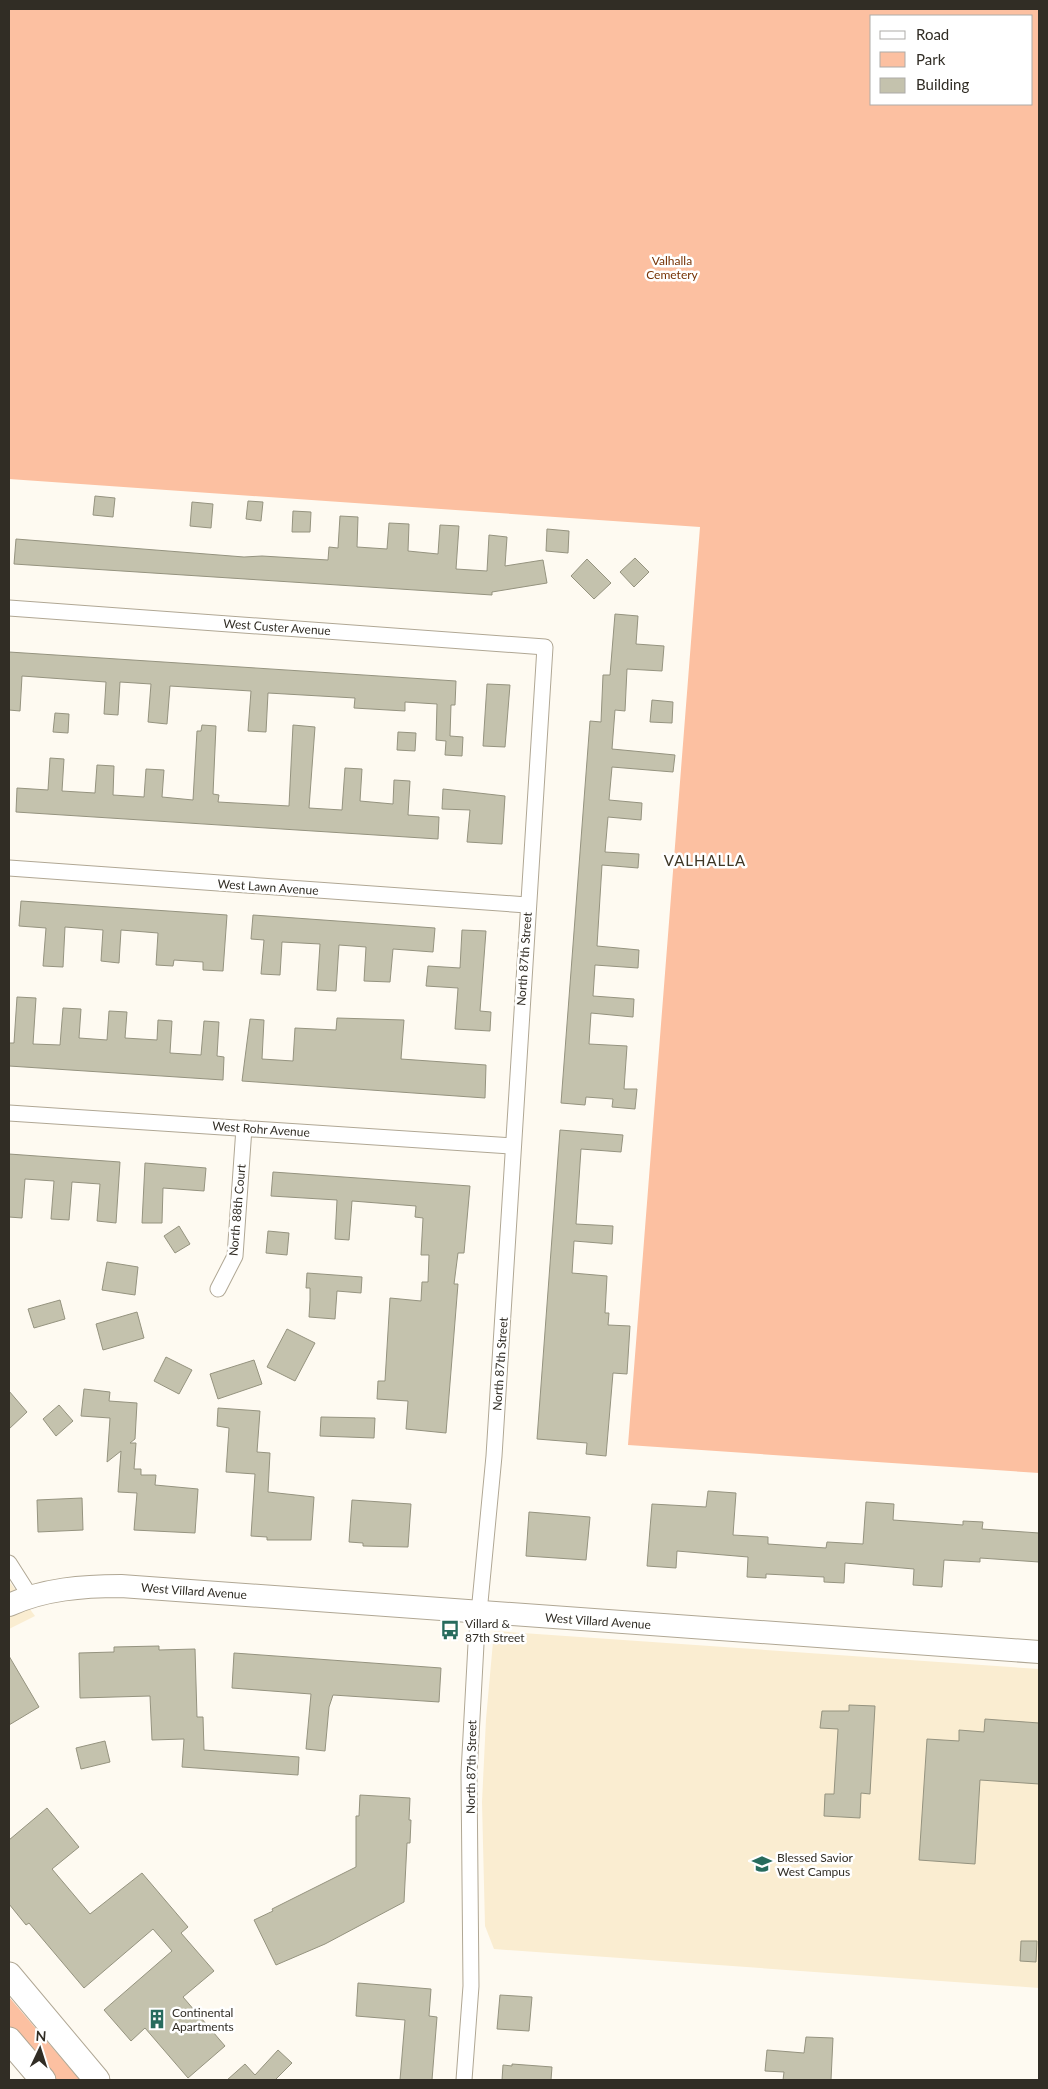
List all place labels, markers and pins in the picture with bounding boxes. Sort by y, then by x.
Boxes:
place label: Villard & 87th Street [465,1616,525,1645]
bus stop icon: Villard & 87th Street [439,1619,461,1641]
place label: Blessed Savior West Campus [777,1850,853,1879]
school or university icon: Blessed Savior West Campus [751,1853,773,1875]
place label: Continental Apartments [172,2005,234,2034]
building icon: Continental Apartments [146,2008,168,2030]

